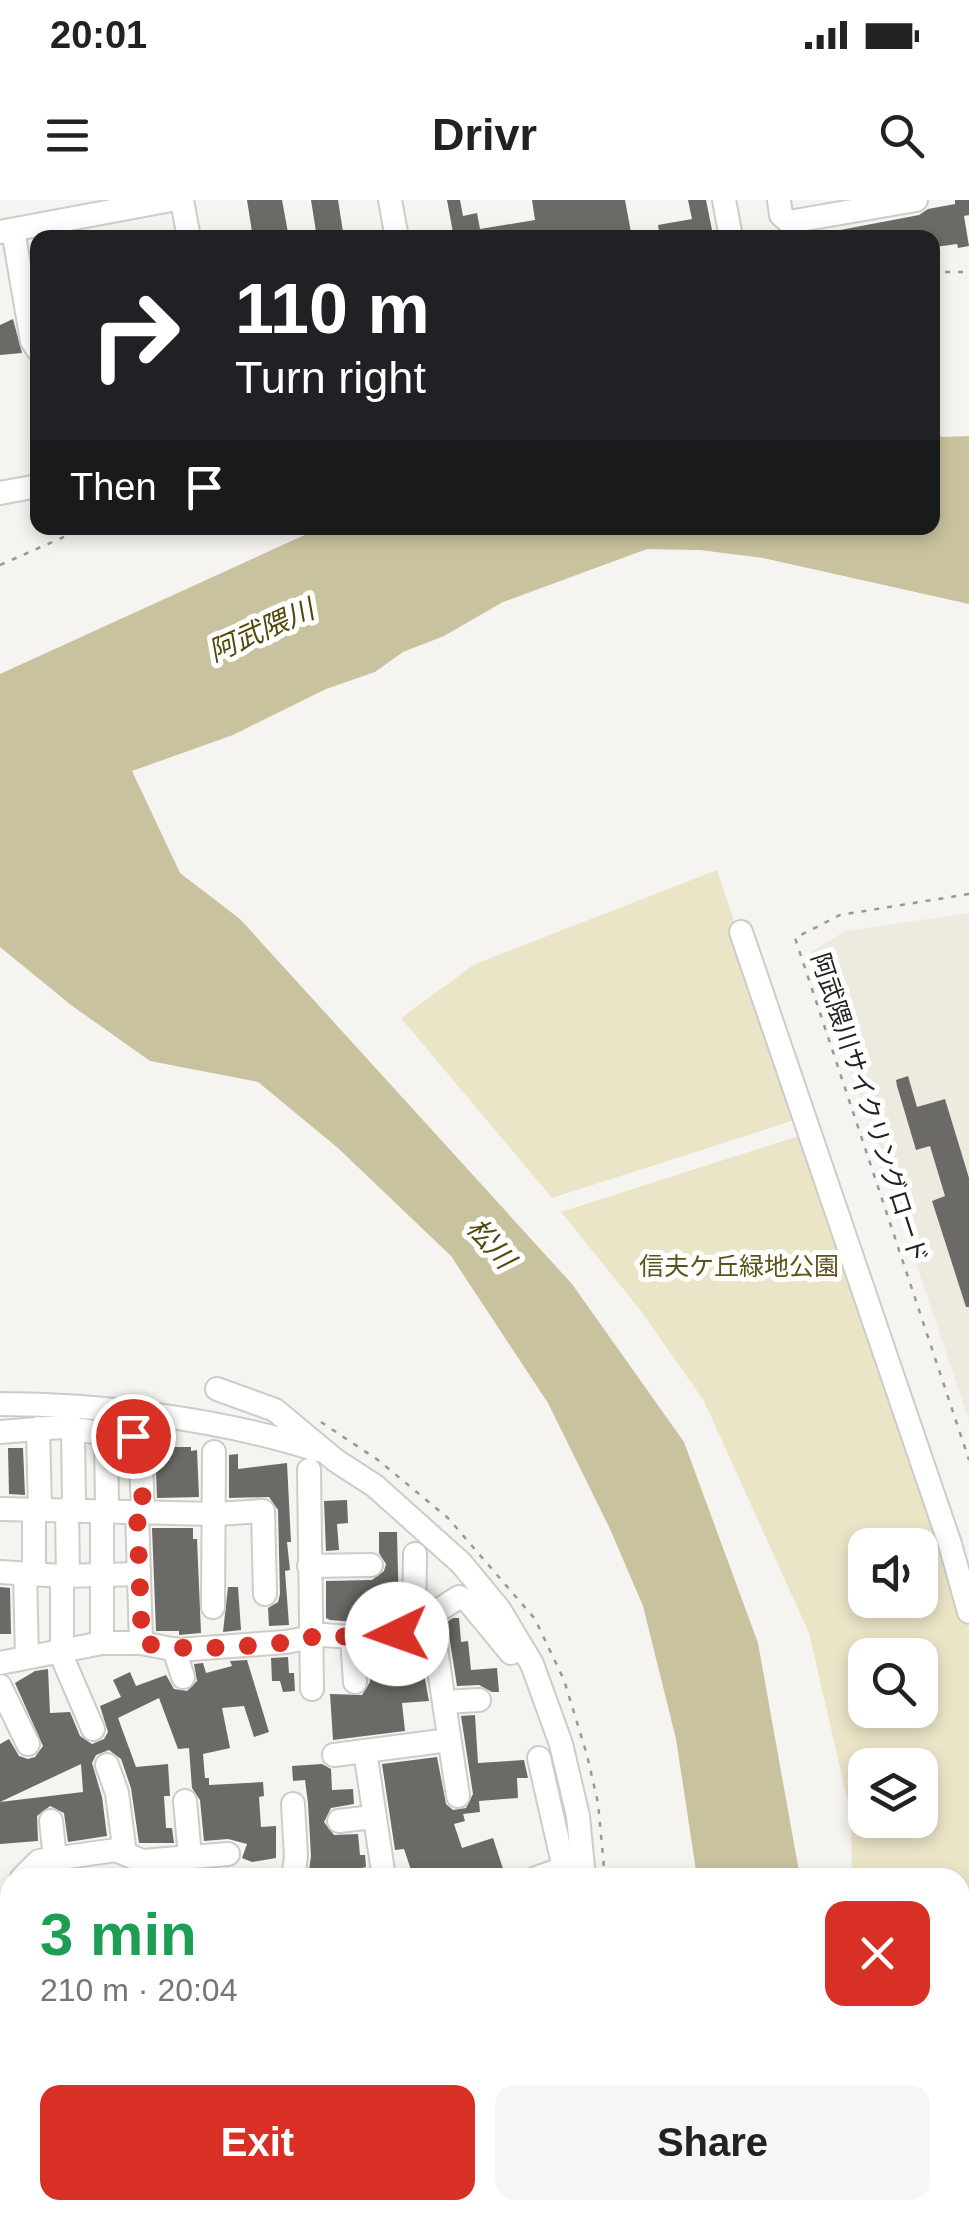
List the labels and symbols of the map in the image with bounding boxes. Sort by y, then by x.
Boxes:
water label: 阿武隈川 [204,592,321,667]
street label: 阿武隈川サイクリングロード [807,949,933,1267]
water label: 松川 [461,1212,523,1277]
park label: 信夫ケ丘緑地公園 [639,1252,839,1280]
pin [91,1394,176,1479]
position arrow [345,1582,449,1686]

